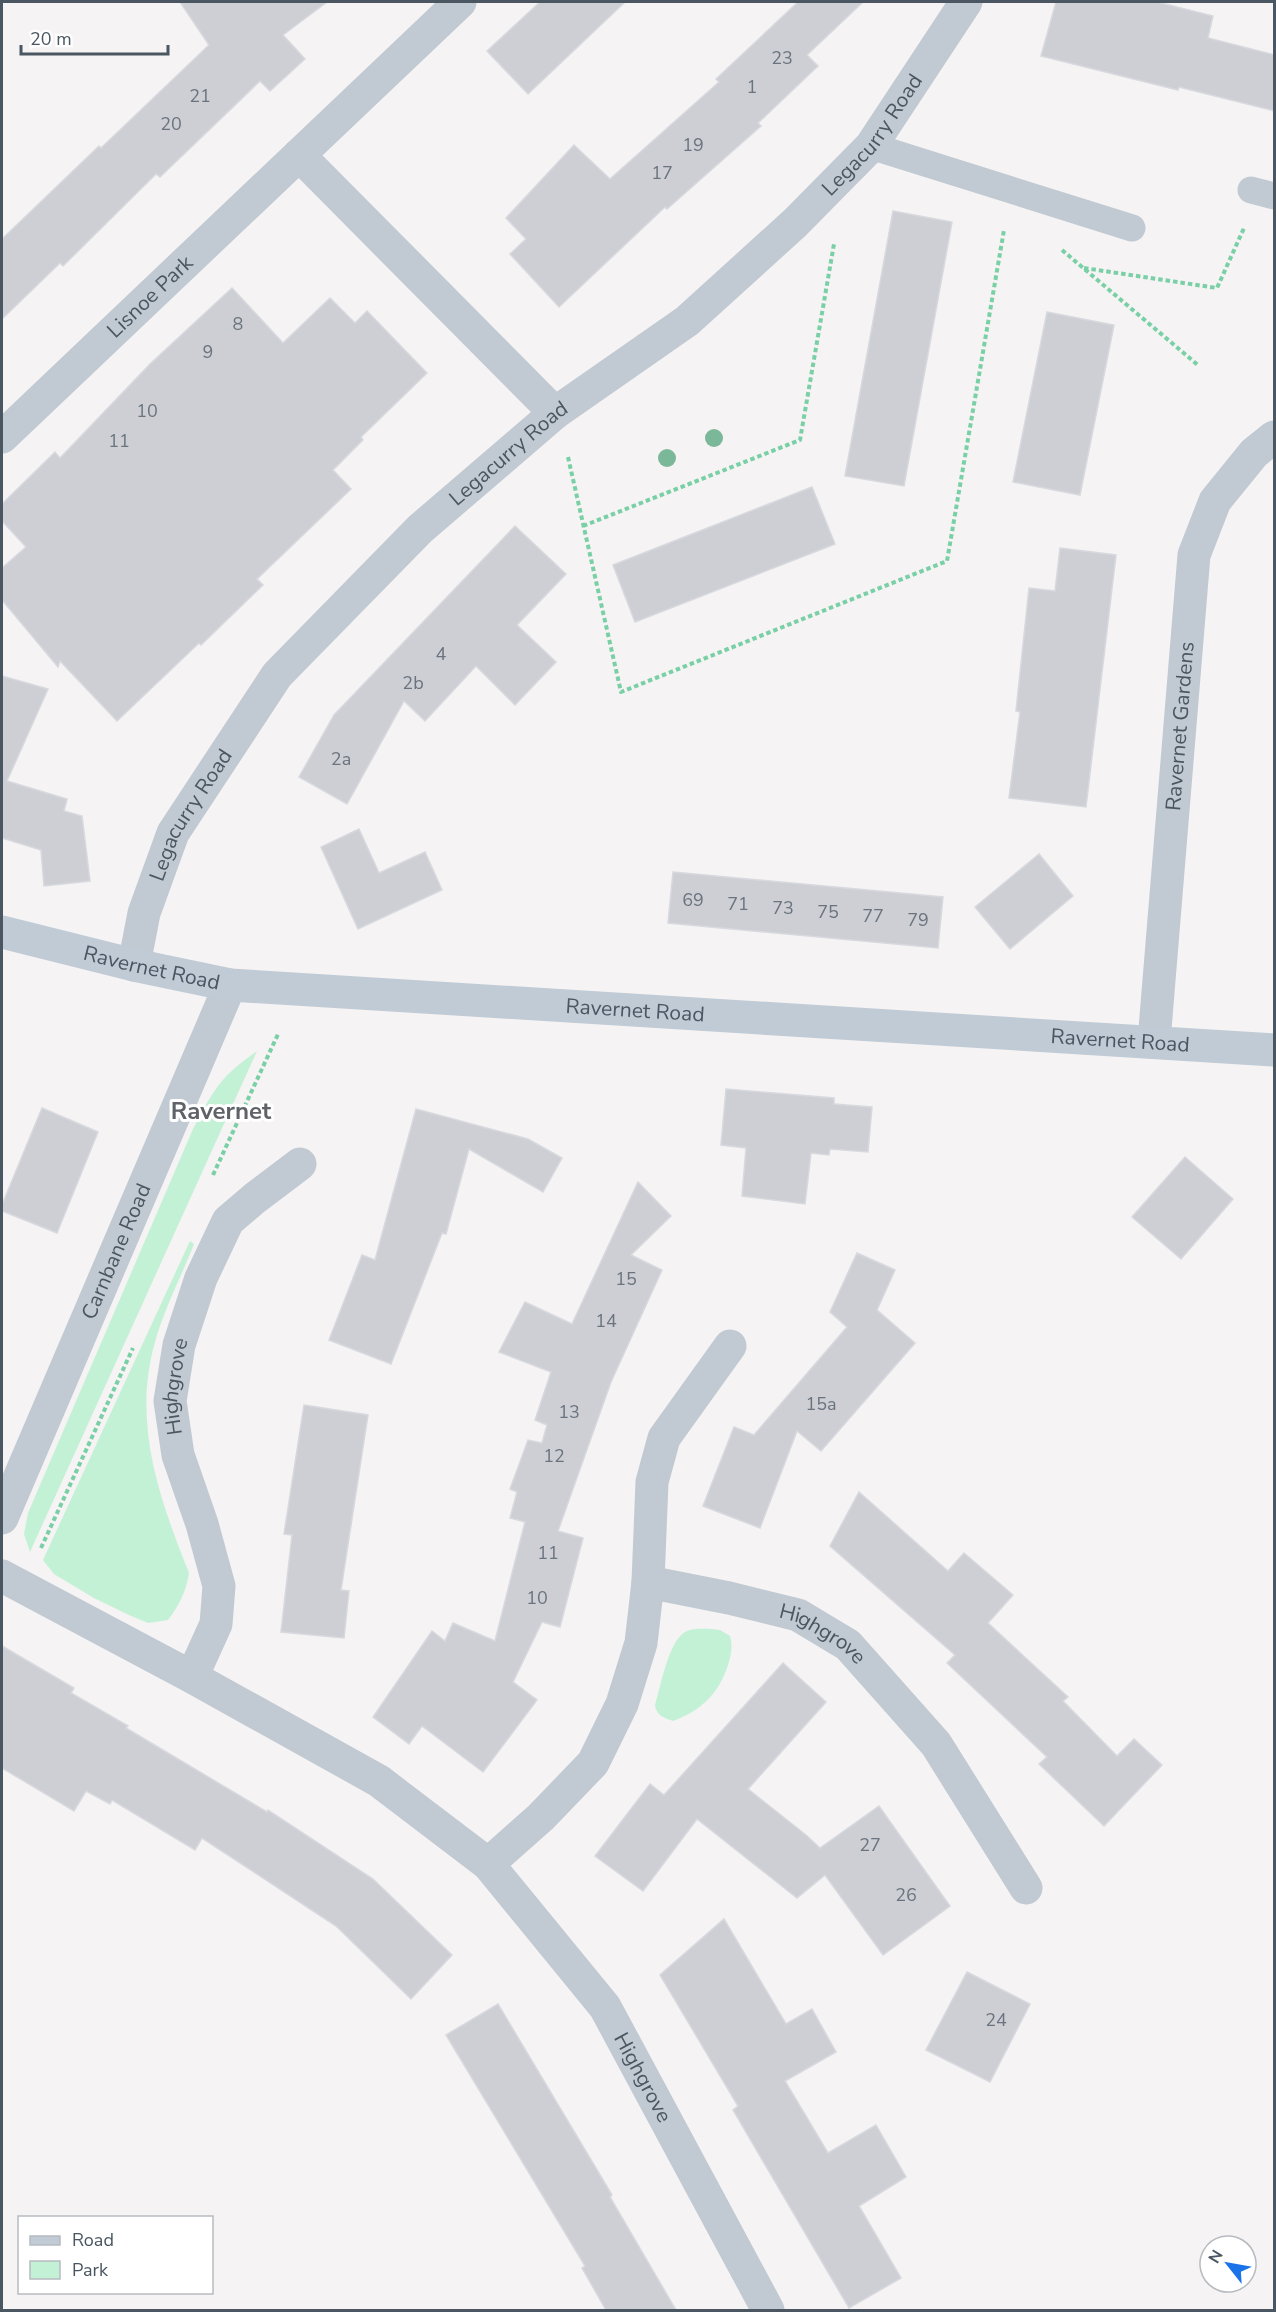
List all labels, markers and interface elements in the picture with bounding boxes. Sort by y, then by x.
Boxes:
scale bar [21,18,168,56]
text: 20 m [30,27,72,51]
house number: 23 [771,46,793,70]
street label: Legacurry Road [816,68,929,202]
house number: 1 [747,75,757,99]
house number: 21 [189,84,211,108]
house number: 20 [160,112,182,136]
house number: 19 [682,133,704,157]
house number: 17 [651,161,673,185]
street label: Lisnoe Park [101,249,199,344]
house number: 8 [233,312,243,336]
house number: 9 [203,340,213,364]
street label: Legacurry Road [443,394,573,512]
house number: 10 [136,399,158,423]
house number: 11 [108,429,130,453]
street label: Ravernet Gardens [1159,640,1201,812]
house number: 4 [436,642,447,666]
house number: 2b [402,671,424,695]
street label: Legacurry Road [143,743,239,885]
house number: 2a [331,747,351,771]
house number: 69 [682,888,704,912]
house number: 71 [727,892,749,916]
house number: 73 [772,896,794,920]
house number: 75 [817,900,839,924]
house number: 77 [862,904,884,928]
house number: 79 [907,908,929,932]
street label: Ravernet Road [80,939,223,997]
street label: Ravernet Road [565,992,705,1029]
street label: Ravernet Road [1050,1022,1190,1059]
district label: Ravernet [171,1095,272,1127]
street label: Carnbane Road [75,1179,157,1324]
house number: 15 [615,1267,637,1291]
house number: 14 [595,1309,617,1333]
street label: Highgrove [156,1334,195,1437]
house number: 15a [805,1392,837,1416]
house number: 13 [558,1400,580,1424]
house number: 12 [543,1444,565,1468]
house number: 11 [537,1541,559,1565]
house number: 10 [526,1586,548,1610]
street label: Highgrove [776,1597,873,1670]
house number: 27 [859,1833,881,1857]
house number: 26 [895,1883,917,1907]
house number: 24 [985,2008,1007,2032]
street label: Highgrove [607,2028,679,2127]
legend [18,2216,213,2294]
text: Road [72,2228,114,2252]
north arrow [1198,2234,1258,2294]
text: N [1203,2246,1229,2268]
text: Park [72,2258,109,2282]

